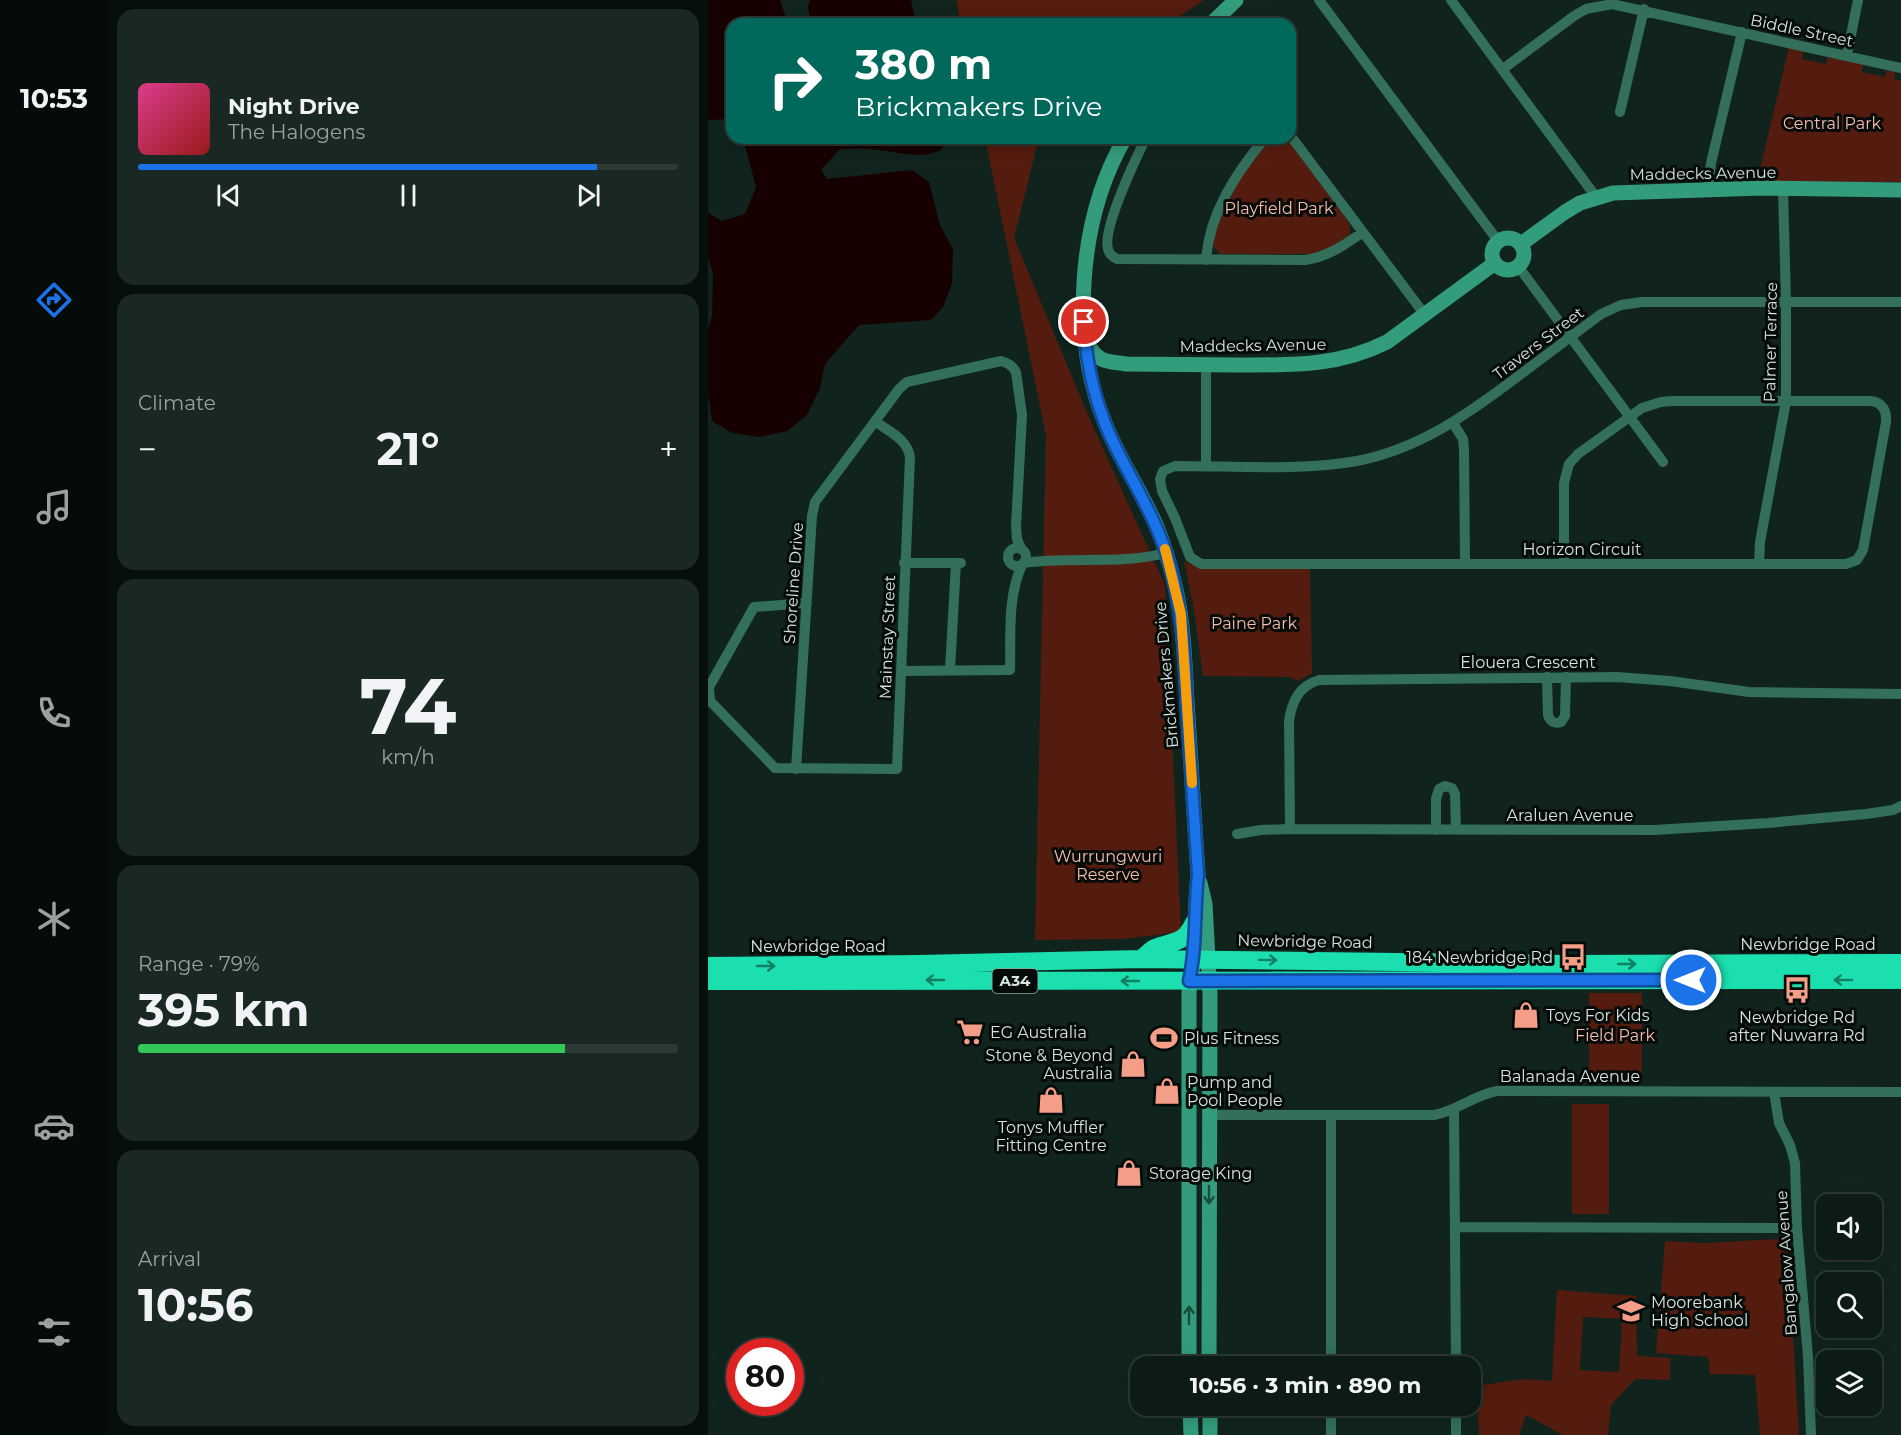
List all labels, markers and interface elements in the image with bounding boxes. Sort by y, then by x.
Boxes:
street label: Biddle Street [1749,10,1856,51]
text: 380 m [855,38,992,90]
icon: right [756,42,834,120]
text: 10:53 [20,82,88,115]
text: Brickmakers Drive [855,90,1102,123]
text: Night Drive [228,93,360,120]
park label: Central Park [1783,114,1882,133]
text: The Halogens [228,120,365,144]
street label: Maddecks Avenue [1630,163,1776,184]
icon: previous [212,179,245,212]
icon: pause [392,179,425,212]
icon: next [572,179,605,212]
park label: Playfield Park [1225,199,1334,218]
icon: directions [33,279,75,321]
street label: Palmer Terrace [1760,282,1781,402]
pin [1058,296,1109,347]
street label: Travers Street [1489,303,1588,384]
icon: arrive [1067,305,1100,338]
street label: Maddecks Avenue [1180,335,1326,356]
text: Climate [138,391,216,415]
text: 21° [376,421,440,476]
text: − [138,429,157,469]
text: + [659,429,678,469]
icon: music [33,486,75,528]
street label: Shoreline Drive [780,522,807,644]
street label: Horizon Circuit [1523,540,1642,559]
street label: Mainstay Street [876,574,899,699]
street label: Brickmakers Drive [1151,601,1182,749]
park label: Paine Park [1211,614,1298,633]
street label: Elouera Crescent [1460,653,1596,672]
text: 74 [359,658,457,754]
icon: phone [33,692,75,734]
text: km/h [381,745,435,769]
street label: Araluen Avenue [1507,806,1633,825]
park label: Wurrungwuri Reserve [1054,847,1162,884]
icon: climate [33,898,75,940]
street label: Newbridge Road [1237,931,1373,952]
street label: Newbridge Road [1740,935,1876,954]
street label: Newbridge Road [750,937,886,956]
bus stop icon: 184 Newbridge Rd [1558,942,1588,972]
place label: 184 Newbridge Rd [1406,948,1553,967]
position arrow [1659,948,1723,1012]
text: Range · 79% [138,952,260,976]
one-way arrow [1257,954,1277,966]
one-way arrow [1616,958,1636,970]
one-way arrow [756,960,776,971]
road number: A34 [992,969,1038,993]
one-way arrow [926,974,946,986]
one-way arrow [1833,974,1853,986]
one-way arrow [1121,975,1141,987]
bus stop icon: Newbridge Rd after Nuwarra Rd [1782,975,1812,1005]
text: 395 km [138,982,309,1037]
shop icon: Toys For Kids [1511,1000,1541,1030]
place label: Toys For Kids [1546,1006,1650,1025]
place label: Newbridge Rd after Nuwarra Rd [1729,1008,1865,1045]
supermarket icon: EG Australia [955,1017,985,1047]
place label: EG Australia [990,1023,1087,1042]
sports icon: Plus Fitness [1149,1023,1179,1053]
park label: Field Park [1575,1026,1655,1045]
place label: Plus Fitness [1184,1029,1280,1048]
place label: Stone & Beyond Australia [986,1046,1113,1083]
shop icon: Stone & Beyond Australia [1118,1049,1148,1079]
street label: Balanada Avenue [1500,1067,1640,1086]
place label: Pump and Pool People [1187,1073,1283,1110]
shop icon: Pump and Pool People [1152,1076,1182,1106]
shop icon: Tonys Muffler Fitting Centre [1036,1085,1066,1115]
icon: car [33,1105,75,1147]
place label: Tonys Muffler Fitting Centre [995,1118,1107,1155]
shop icon: Storage King [1114,1158,1144,1188]
place label: Storage King [1149,1164,1253,1183]
one-way arrow [1203,1184,1215,1204]
street label: Bangalow Avenue [1772,1190,1801,1336]
map controls [1816,1194,1882,1416]
button: sound [1816,1194,1882,1260]
text: Arrival [138,1247,201,1271]
button: search [1816,1272,1882,1338]
text: 10:56 [138,1277,253,1332]
place label: Moorebank High School [1651,1293,1748,1330]
school or university icon: Moorebank High School [1616,1296,1646,1326]
one-way arrow [1183,1305,1195,1325]
icon: filters [33,1311,75,1353]
speed limit sign: 80 [726,1338,804,1416]
button: layers [1816,1350,1882,1416]
text: 10:56 · 3 min · 890 m [1190,1372,1421,1399]

